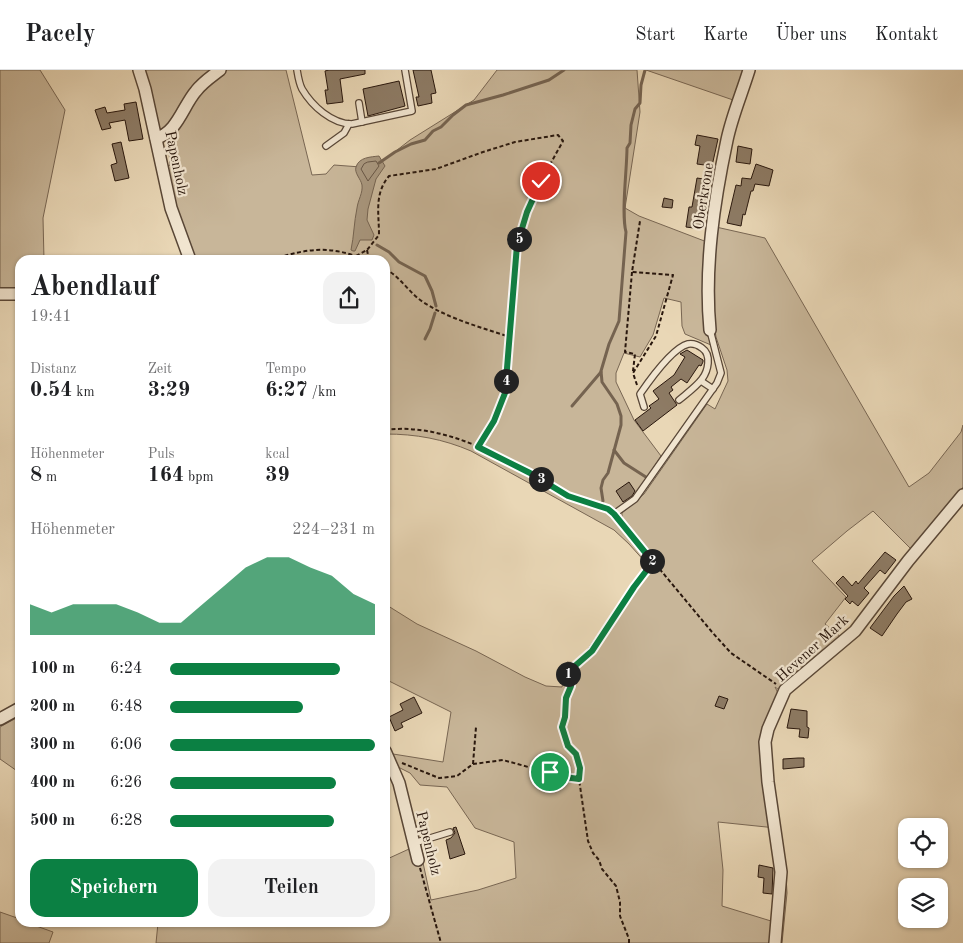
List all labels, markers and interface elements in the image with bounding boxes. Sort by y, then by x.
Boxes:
text: Pacely [25,23,96,47]
text: Start [635,26,675,44]
text: Karte [703,26,748,44]
text: Über uns [776,26,847,44]
text: Kontakt [875,26,938,44]
street label: Papenholz [161,129,190,197]
pin [520,160,562,202]
street label: Oberkrone [692,162,717,231]
icon: check [527,167,555,195]
pin: 5 [506,226,532,252]
text: 5 [515,232,524,246]
button: share [323,272,375,324]
text: Abendlauf [30,274,158,302]
text: 19:41 [30,309,72,325]
text: Distanz [30,362,76,376]
text: Zeit [148,362,172,376]
text: Tempo [265,362,306,376]
pin: 4 [494,368,518,394]
text: 4 [502,374,511,388]
text: 0.54 [30,380,72,401]
text: 3:29 [148,380,190,401]
text: 6:27 [265,380,308,401]
text: km [72,385,95,399]
text: /km [308,385,336,399]
text: Höhenmeter [30,447,104,461]
text: Puls [148,447,175,461]
text: kcal [265,447,289,461]
text: 8 [30,465,42,486]
text: 164 [148,465,184,486]
text: 39 [265,465,290,486]
pin: 3 [528,466,554,492]
text: m [42,470,57,484]
text: bpm [184,470,214,484]
text: 3 [537,472,546,486]
text: Höhenmeter [30,522,115,538]
text: 224–231 m [292,522,375,538]
pin: 2 [640,548,664,574]
text: 2 [648,554,657,568]
street label: Hevener Mark [774,613,852,686]
text: 100 m [30,661,75,677]
text: 6:24 [110,661,142,677]
pin: 1 [556,662,580,686]
text: 1 [564,667,573,681]
text: 200 m [30,699,75,715]
text: 6:48 [110,699,142,715]
text: 300 m [30,737,75,753]
text: 6:06 [110,737,142,753]
pin [529,751,571,793]
icon: arrive [536,758,564,786]
text: 400 m [30,775,75,791]
text: 6:26 [110,775,142,791]
street label: Papenholz [412,810,443,877]
text: 500 m [30,813,75,829]
text: 6:28 [110,813,142,829]
map controls [898,818,948,928]
button: locate [898,818,948,868]
button: Speichern [30,859,198,917]
button: Teilen [208,859,375,917]
button: layers [898,878,948,928]

